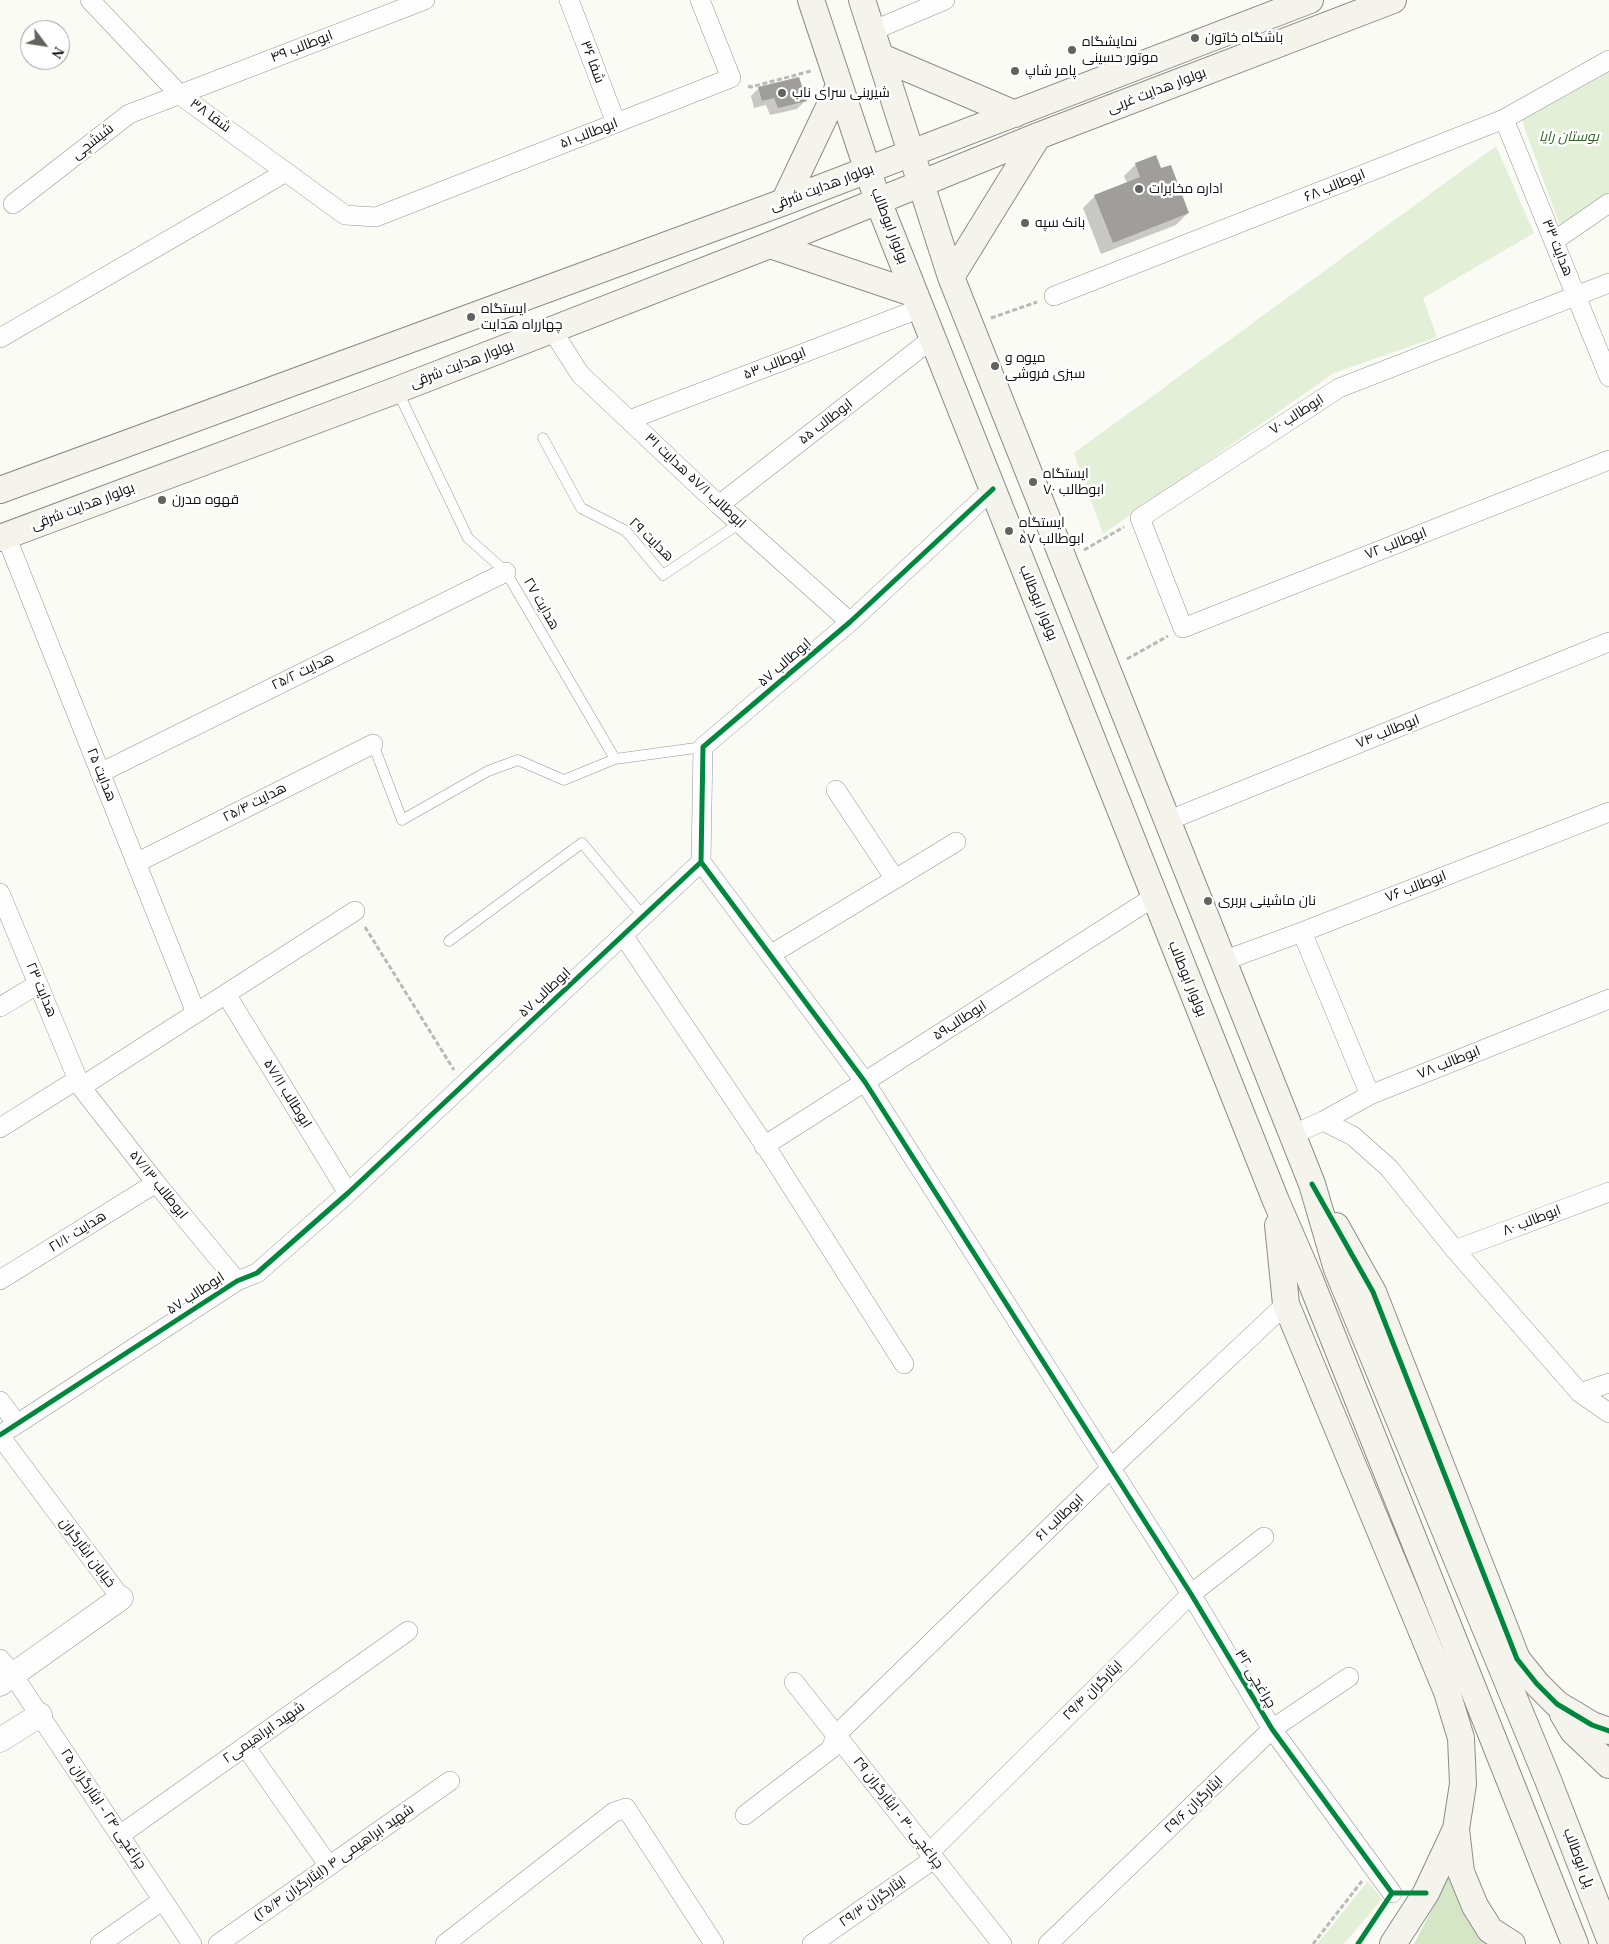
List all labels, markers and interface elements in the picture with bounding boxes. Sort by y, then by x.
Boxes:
north arrow [20,20,70,70]
street label: ابوطالب ۴۹ [268,27,336,67]
place label: باشگاه خاتون [1205,30,1283,46]
marker: باشگاه خاتون [1189,32,1201,44]
place label: نمایشگاه موتور حسینی [1082,34,1159,66]
street label: شفا ۳۶ [576,38,608,86]
text: N [48,44,66,61]
marker: نمایشگاه موتور حسینی [1066,44,1078,56]
place label: پامر شاپ [1025,63,1076,79]
street label: بولوار هدایت غربی [1105,64,1209,118]
marker: پامر شاپ [1009,65,1021,77]
place label: شیرینی سرای ناب [792,85,890,101]
marker: شیرینی سرای ناب [776,87,788,99]
street label: شفا ۳۸ [186,96,234,136]
street label: ابوطالب ۵۱ [558,115,620,153]
street label: شیشچی [69,120,117,164]
park label: بوستان رایا [1539,129,1599,145]
street label: بولوار هدایت شرقی [768,161,876,215]
street label: ابوطالب ۶۸ [1302,166,1368,206]
place label: اداره مخابرات [1149,181,1223,197]
marker: اداره مخابرات [1133,183,1145,195]
street label: بولوار ابوطالب [867,186,911,266]
place label: بانک سپه [1035,215,1085,231]
marker: بانک سپه [1019,217,1031,229]
street label: هدایت ۳۳ [1538,217,1576,279]
place label: ایستگاه چهارراه هدایت [481,301,563,334]
marker: ایستگاه چهارراه هدایت [465,311,477,323]
street label: بولوار هدایت شرقی [408,338,516,392]
street label: ابوطالب ۵۳ [741,344,809,384]
place label: میوه و سبزی فروشی [1005,350,1085,382]
marker: میوه و سبزی فروشی [989,360,1001,372]
street label: ابوطالب ۷۰ [1267,391,1327,439]
street label: ابوطالب ۵۵ [796,396,856,448]
street label: ابوطالب ۵۷/۱ هدایت ۳۱ [641,430,749,532]
place label: ایستگاه ابوطالب ۷۰ [1043,466,1104,498]
marker: ایستگاه ابوطالب ۷۰ [1027,476,1039,488]
street label: بولوار هدایت شرقی [29,480,137,534]
place label: قهوه مدرن [172,492,239,508]
marker: قهوه مدرن [156,494,168,506]
street label: هدایت ۲۹ [625,515,677,565]
place label: ایستگاه ابوطالب ۵۷ [1019,515,1084,548]
marker: ایستگاه ابوطالب ۵۷ [1003,525,1015,537]
street label: ابوطالب ۷۲ [1363,525,1429,563]
street label: بولوار ابوطالب [1015,563,1061,643]
street label: هدایت ۲۷ [519,575,563,633]
street label: ابوطالب ۵۷ [755,635,815,691]
street label: هدایت ۲۵/۲ [269,650,337,694]
street label: ابوطالب ۷۴ [1354,712,1422,752]
street label: هدایت ۲۵ [83,746,119,804]
street label: هدایت ۲۵/۴ [220,780,290,826]
street label: ابوطالب ۷۶ [1383,868,1449,906]
place label: نان ماشینی بربری [1218,893,1316,909]
marker: نان ماشینی بربری [1202,895,1214,907]
street label: بولوار ابوطالب [1164,939,1210,1019]
street label: هدایت ۲۳ [22,960,60,1020]
street label: ابوطالب ۵۷ [515,965,575,1021]
street label: ابوطالب۵۹ [930,998,990,1044]
street label: ابوطالب ۷۸ [1415,1043,1483,1083]
street label: ابوطالب ۵۷/۱۱ [259,1057,315,1131]
street label: ابوطالب ۵۷/۱۳ [125,1147,191,1223]
street label: ابوطالب ۸۰ [1500,1202,1564,1240]
street label: هدایت ۲۱/۱۰ [46,1208,110,1256]
street label: ابوطالب ۵۷ [164,1269,228,1319]
street label: ابوطالب ۶۱ [1033,1491,1087,1545]
street label: خیابان ایثارگران [55,1515,119,1591]
street label: چراغچی ۳۲ [1231,1647,1279,1711]
street label: ایثارگران ۲۹/۴ [1060,1658,1126,1724]
street label: شهید ابراهیمی۲ [220,1699,308,1767]
street label: چراغچی ۲۴ - ایثارگران ۲۵ [57,1746,149,1872]
street label: چراغچی ۳۰ - ایثارگران ۲۹ [849,1754,947,1872]
street label: ایثارگران ۲۹/۶ [1161,1773,1227,1837]
street label: شهید ابراهیمی ۴ (ایثارگران ۲۵/۴) [251,1801,417,1925]
street label: پل ابوطالب [1559,1826,1597,1890]
street label: ایثارگران ۲۹/۳ [836,1873,910,1931]

